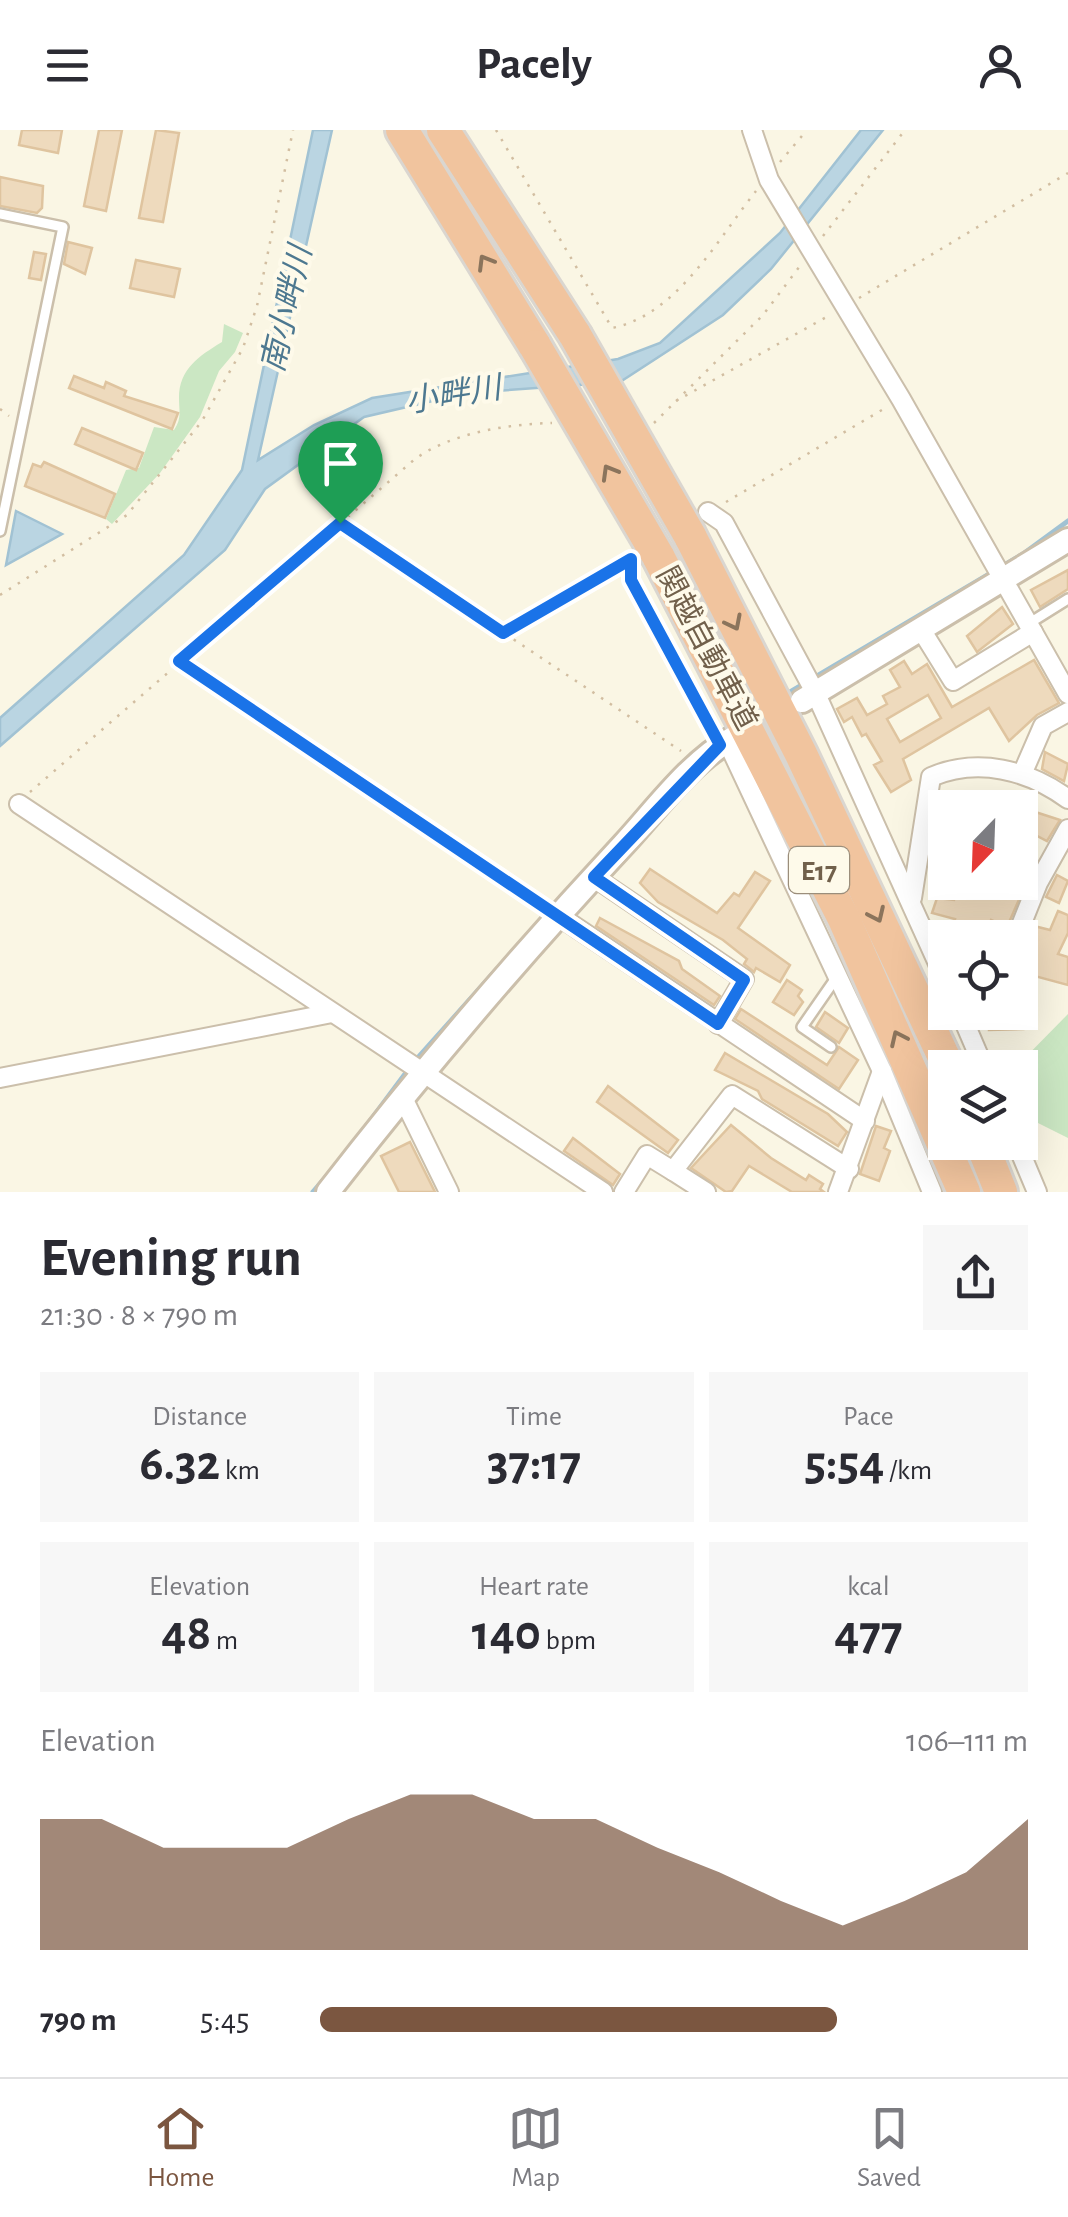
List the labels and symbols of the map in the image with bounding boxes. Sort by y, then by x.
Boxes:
water label: 南小畔川 [256,240,318,375]
one-way arrow [478,255,497,273]
water label: 小畔川 [403,370,506,418]
pin [298,421,383,524]
one-way arrow [602,465,621,483]
street label: 関越自動車道 [651,561,763,735]
one-way arrow [722,613,742,631]
north arrow [928,790,1038,900]
road number: E17 [789,847,849,893]
one-way arrow [865,905,885,923]
one-way arrow [890,1030,910,1048]

